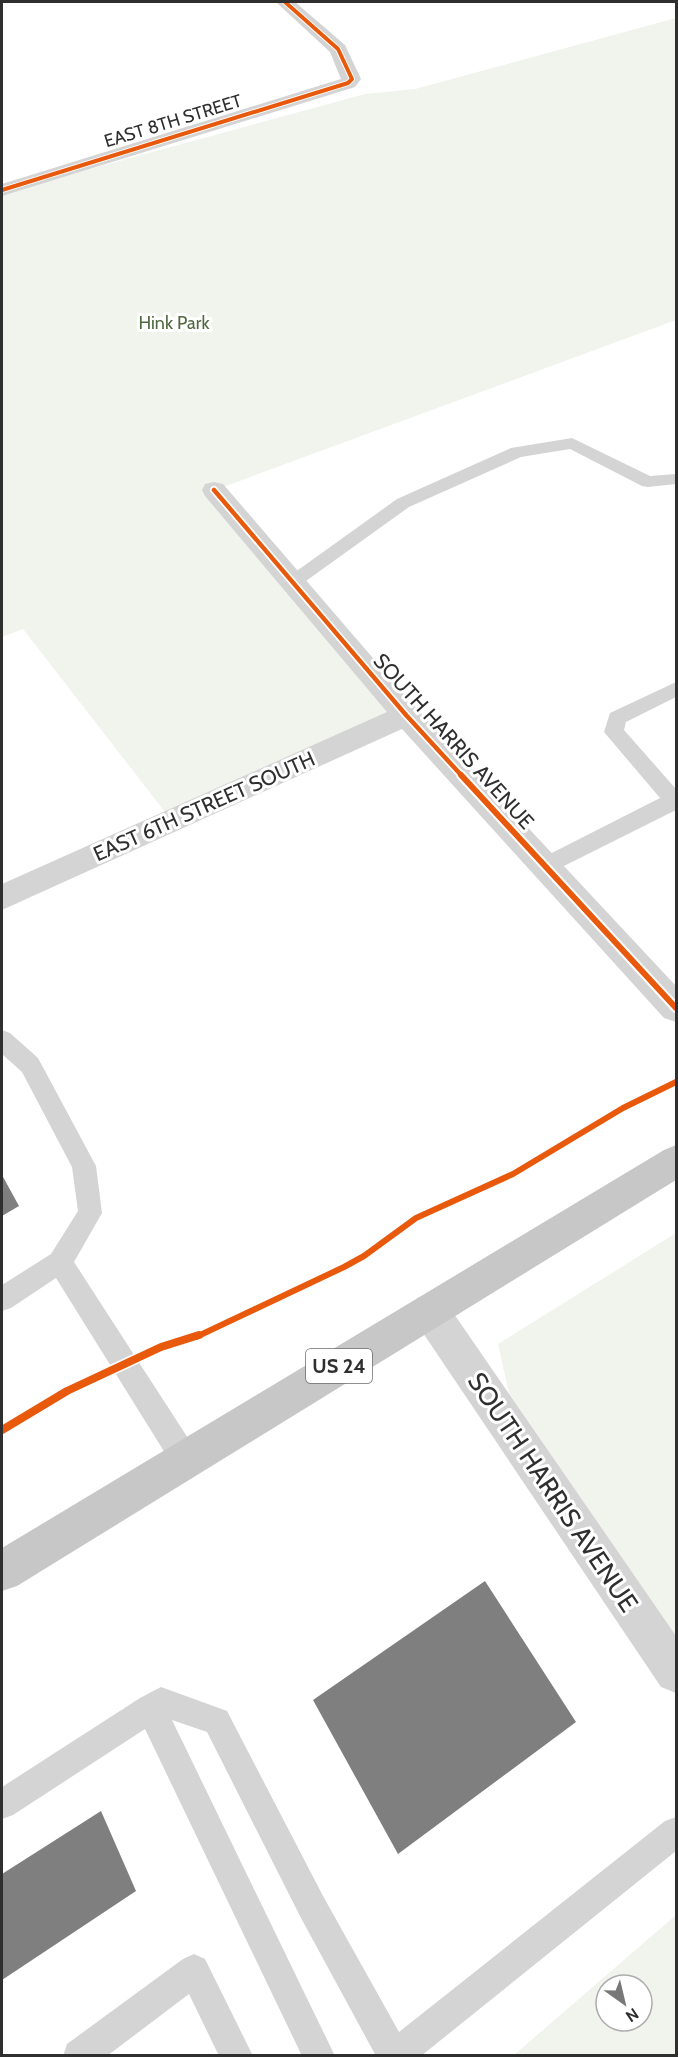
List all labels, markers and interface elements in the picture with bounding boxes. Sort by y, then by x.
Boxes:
street label: EAST 8TH STREET [101,89,245,152]
park label: Hink Park [139,312,210,334]
street label: SOUTH HARRIS AVENUE [368,648,540,834]
street label: EAST 6TH STREET SOUTH [89,746,319,866]
road number: US 24 [306,1349,372,1383]
street label: SOUTH HARRIS AVENUE [461,1366,645,1618]
north arrow [594,1973,654,2033]
text: N [622,2004,642,2026]

